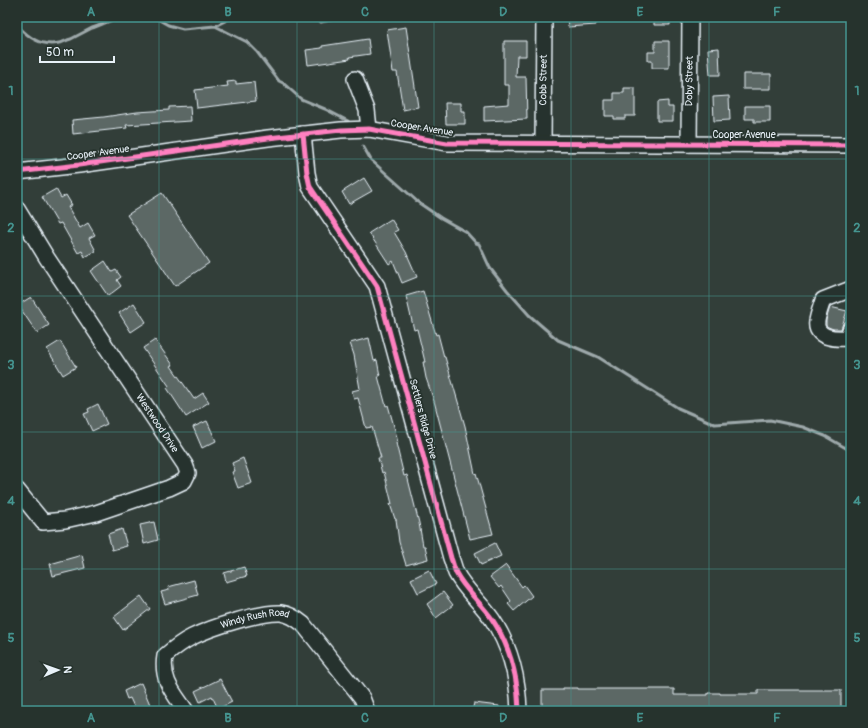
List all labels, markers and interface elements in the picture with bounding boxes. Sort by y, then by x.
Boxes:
text: A [87,4,96,20]
text: B [224,4,232,20]
text: C [361,4,369,20]
text: D [499,4,507,20]
text: E [637,4,644,20]
text: F [773,4,781,20]
scale bar [40,38,114,64]
text: 50 m [46,45,74,60]
street label: Cobb Street [537,54,550,105]
street label: Doby Street [683,55,696,106]
text: 1 [8,83,14,99]
text: 1 [854,83,860,99]
street label: Cooper Avenue [390,117,454,139]
street label: Cooper Avenue [712,129,776,141]
street label: Cooper Avenue [66,143,130,163]
text: 2 [7,220,15,236]
text: 2 [853,220,861,236]
text: 3 [7,357,15,373]
text: 3 [853,357,861,373]
street label: Settlers Ridge Drive [407,378,439,460]
street label: Westwood Drive [133,392,181,455]
text: 4 [7,493,15,509]
text: 4 [853,493,861,509]
street label: Windy Rush Road [219,607,291,631]
text: 5 [7,630,15,646]
text: 5 [853,630,861,646]
north arrow [38,650,78,690]
text: N [61,666,74,674]
text: A [87,710,96,726]
text: B [224,710,232,726]
text: C [361,710,369,726]
text: D [499,710,507,726]
text: E [637,710,644,726]
text: F [773,710,781,726]

